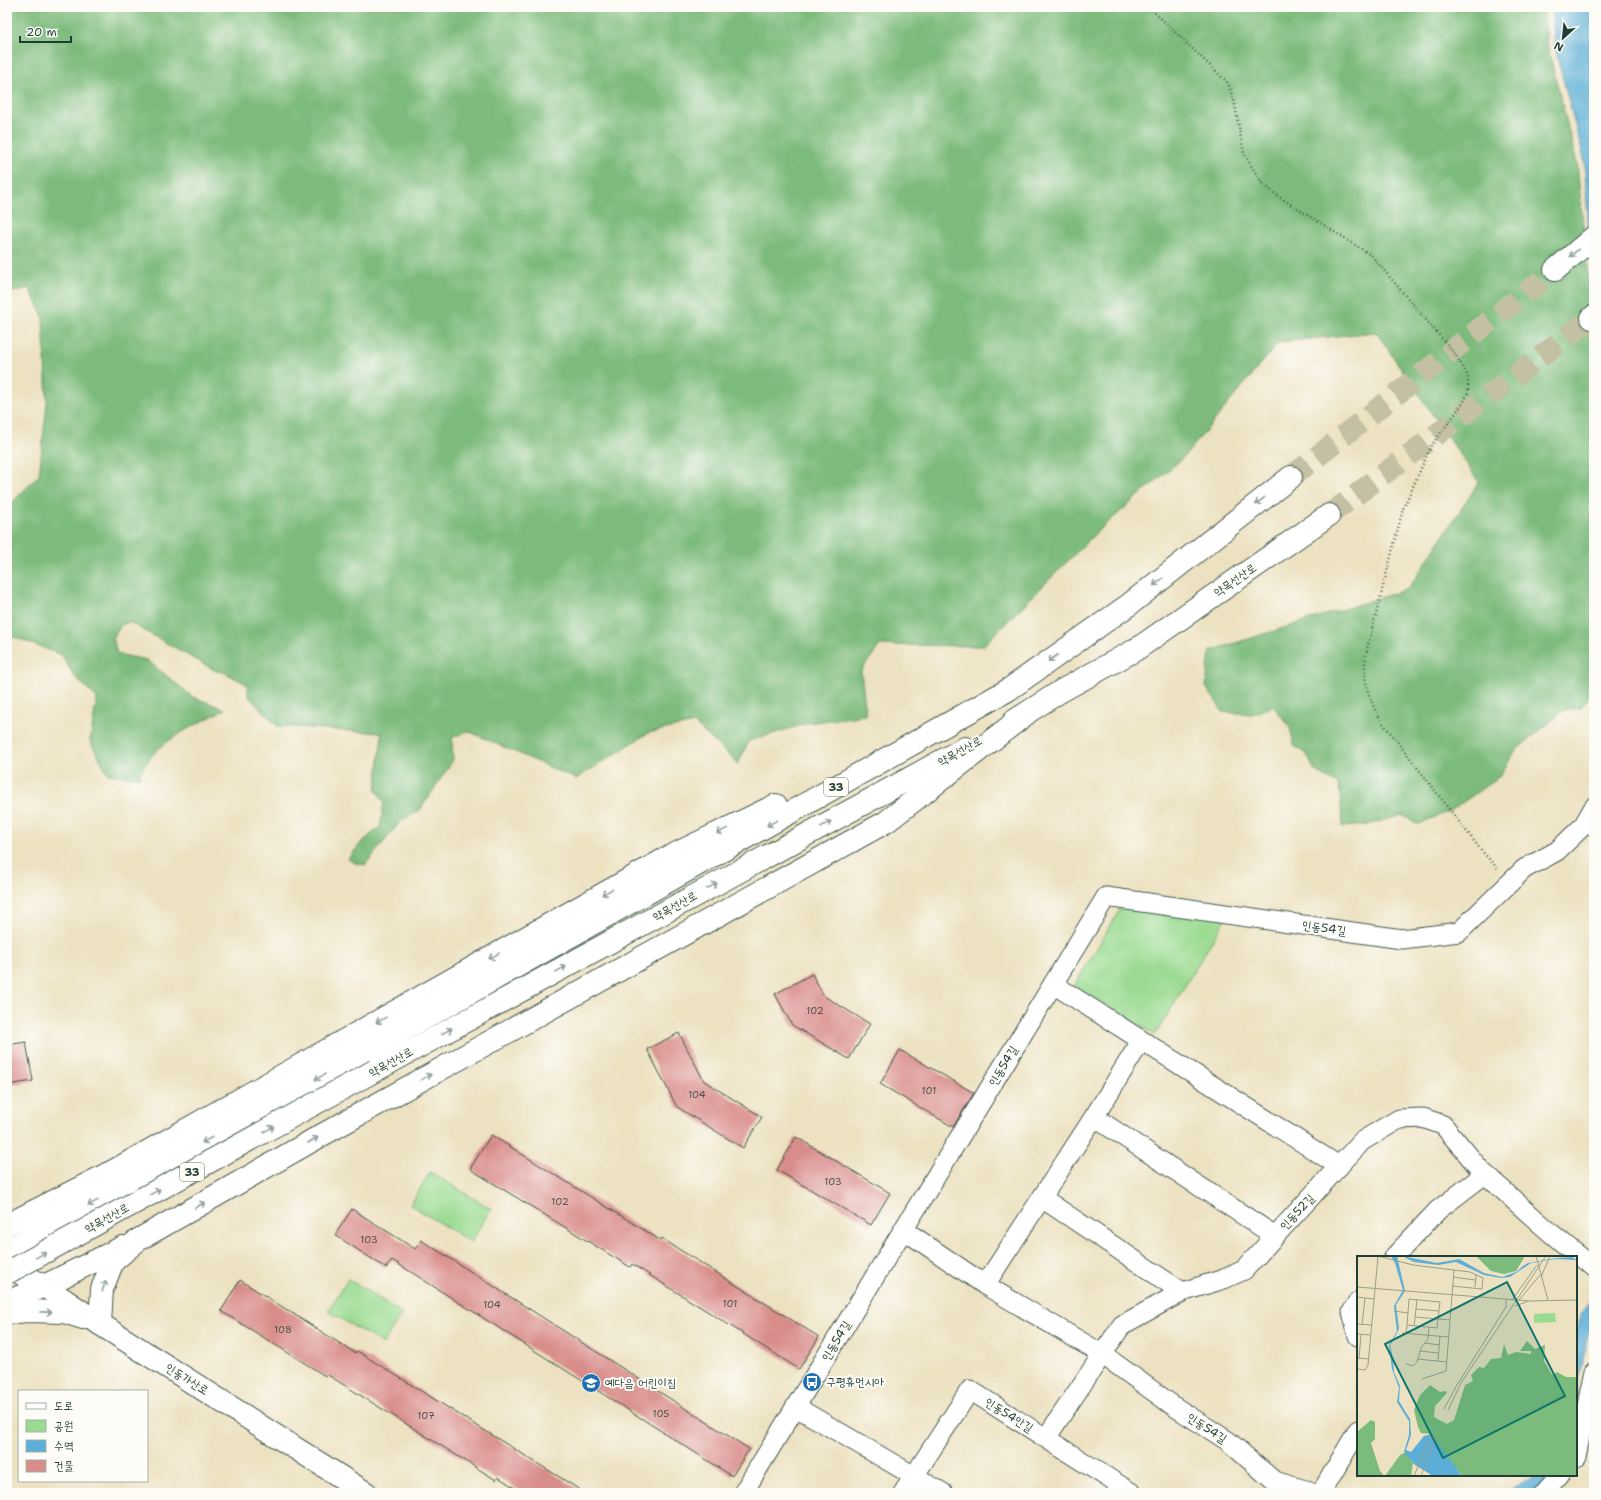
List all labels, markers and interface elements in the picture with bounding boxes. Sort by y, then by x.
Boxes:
scale bar [20,18,71,44]
north arrow [1543,18,1583,58]
text: 20 m [26,24,57,40]
text: N [1551,38,1566,55]
one-way arrow [1569,249,1580,258]
one-way arrow [1255,497,1266,505]
street label: 약목선산로 [1211,560,1259,600]
one-way arrow [1153,577,1164,586]
one-way arrow [1048,654,1059,662]
street label: 약목선산로 [935,732,985,770]
road number: 33 [824,778,848,796]
one-way arrow [766,819,778,827]
one-way arrow [820,819,832,827]
one-way arrow [717,828,729,835]
one-way arrow [706,882,718,889]
street label: 약목선산로 [650,887,700,925]
one-way arrow [601,889,613,896]
street label: 인동54길 [1301,917,1347,939]
one-way arrow [488,952,500,960]
one-way arrow [555,964,567,972]
house number: 102 [806,1004,824,1017]
one-way arrow [375,1016,387,1024]
one-way arrow [441,1027,453,1035]
street label: 약목선산로 [366,1043,416,1081]
street label: 인동54길 [985,1043,1021,1089]
one-way arrow [314,1073,326,1081]
one-way arrow [420,1073,432,1081]
house number: 101 [922,1084,936,1097]
house number: 104 [688,1088,706,1101]
one-way arrow [263,1125,275,1133]
one-way arrow [201,1136,213,1144]
one-way arrow [307,1136,319,1144]
road number: 33 [180,1163,204,1181]
house number: 103 [824,1175,842,1188]
one-way arrow [149,1188,161,1195]
street label: 인동52길 [1276,1190,1318,1234]
house number: 102 [551,1195,569,1208]
street label: 약목선산로 [82,1199,132,1237]
one-way arrow [87,1199,99,1207]
one-way arrow [194,1200,206,1208]
house number: 103 [360,1233,378,1246]
one-way arrow [35,1250,47,1258]
inset map [1357,1256,1577,1476]
one-way arrow [101,1279,108,1292]
house number: 101 [723,1297,737,1310]
house number: 104 [483,1298,501,1311]
one-way arrow [39,1308,52,1316]
street label: 인동54길 [818,1318,854,1364]
house number: 108 [274,1323,292,1336]
street label: 인동가산로 [162,1359,212,1399]
bus stop icon: 구평휴먼시아 [801,1371,823,1393]
school or university icon: 예다음 어린이집 [580,1372,602,1394]
place label: 구평휴먼시아 [826,1374,884,1390]
place label: 예다음 어린이집 [605,1375,677,1391]
legend [18,1390,148,1482]
street label: 인동54안길 [982,1394,1036,1436]
text: 도로 [54,1398,73,1414]
house number: 105 [653,1407,669,1420]
house number: 107 [417,1409,435,1422]
street label: 인동54길 [1184,1409,1230,1447]
text: 공원 [54,1418,73,1434]
text: 수역 [54,1438,74,1454]
text: 건물 [54,1458,74,1474]

